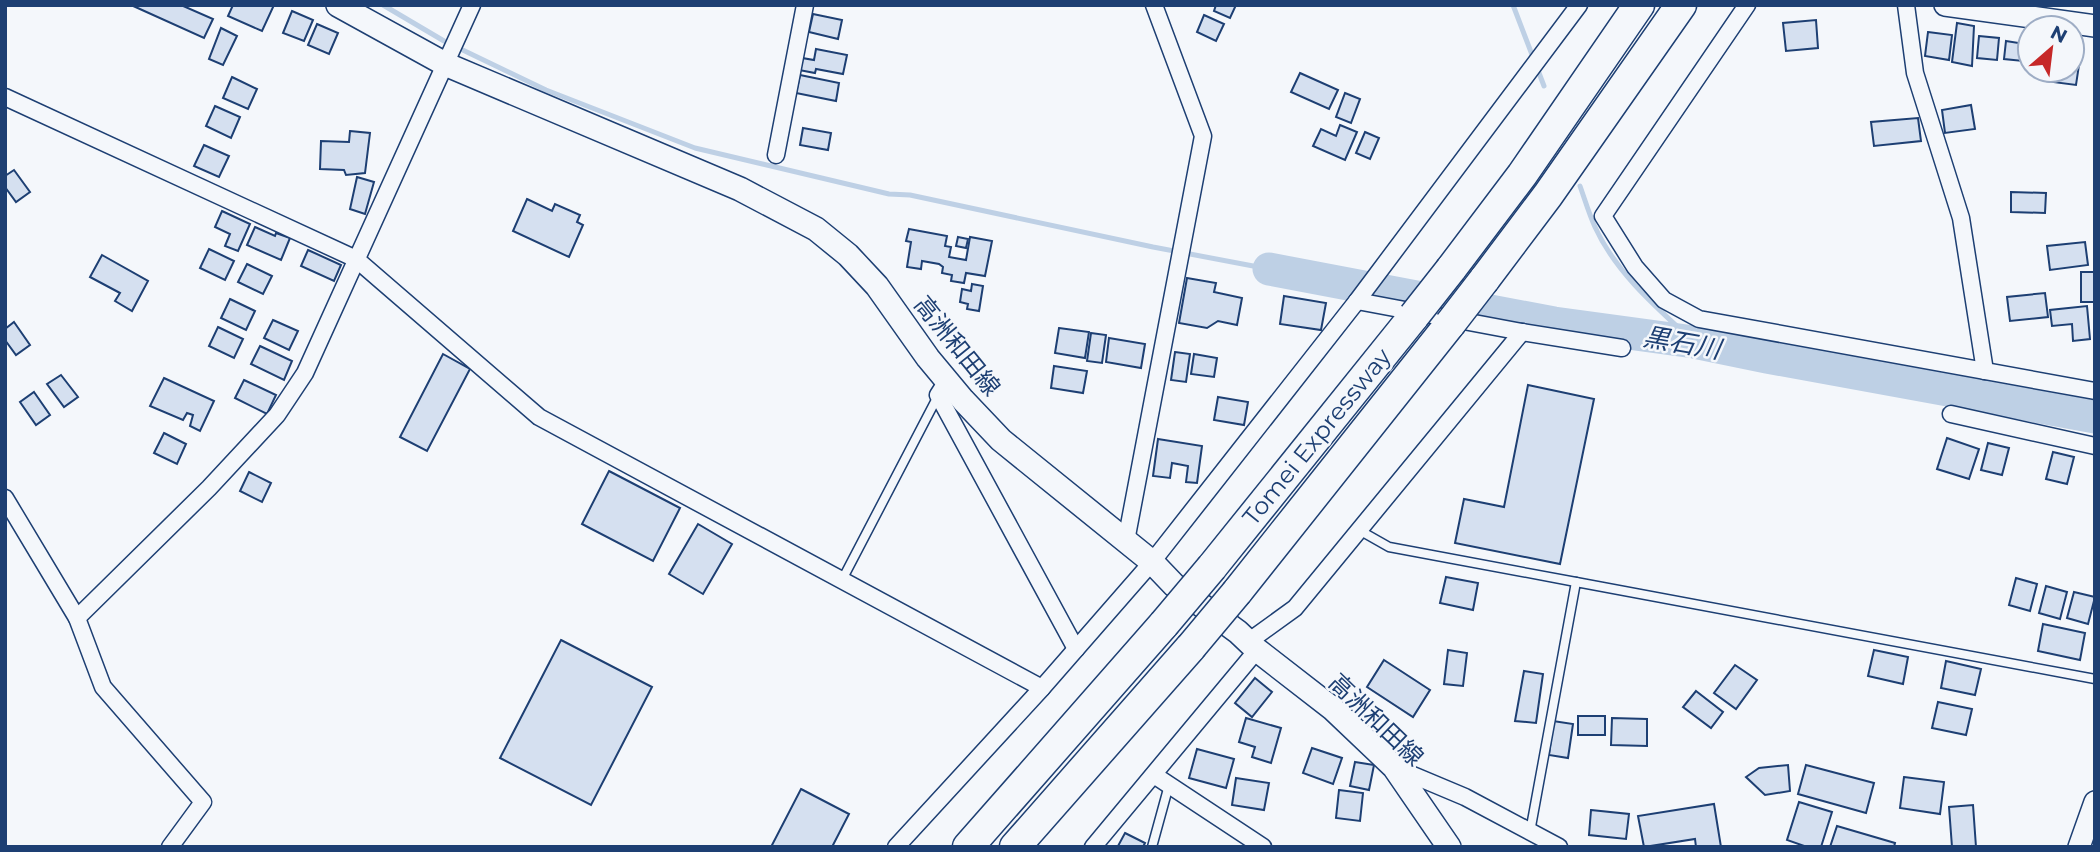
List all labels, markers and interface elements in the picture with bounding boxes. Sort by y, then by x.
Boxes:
north arrow [2016,14,2086,84]
text: N [2047,21,2071,48]
street label: 高洲和田線 [908,290,1006,401]
water label: 黒石川 [1641,320,1726,366]
street label: Tomei Expressway [1236,342,1397,531]
street label: 高洲和田線 [1323,668,1430,772]

